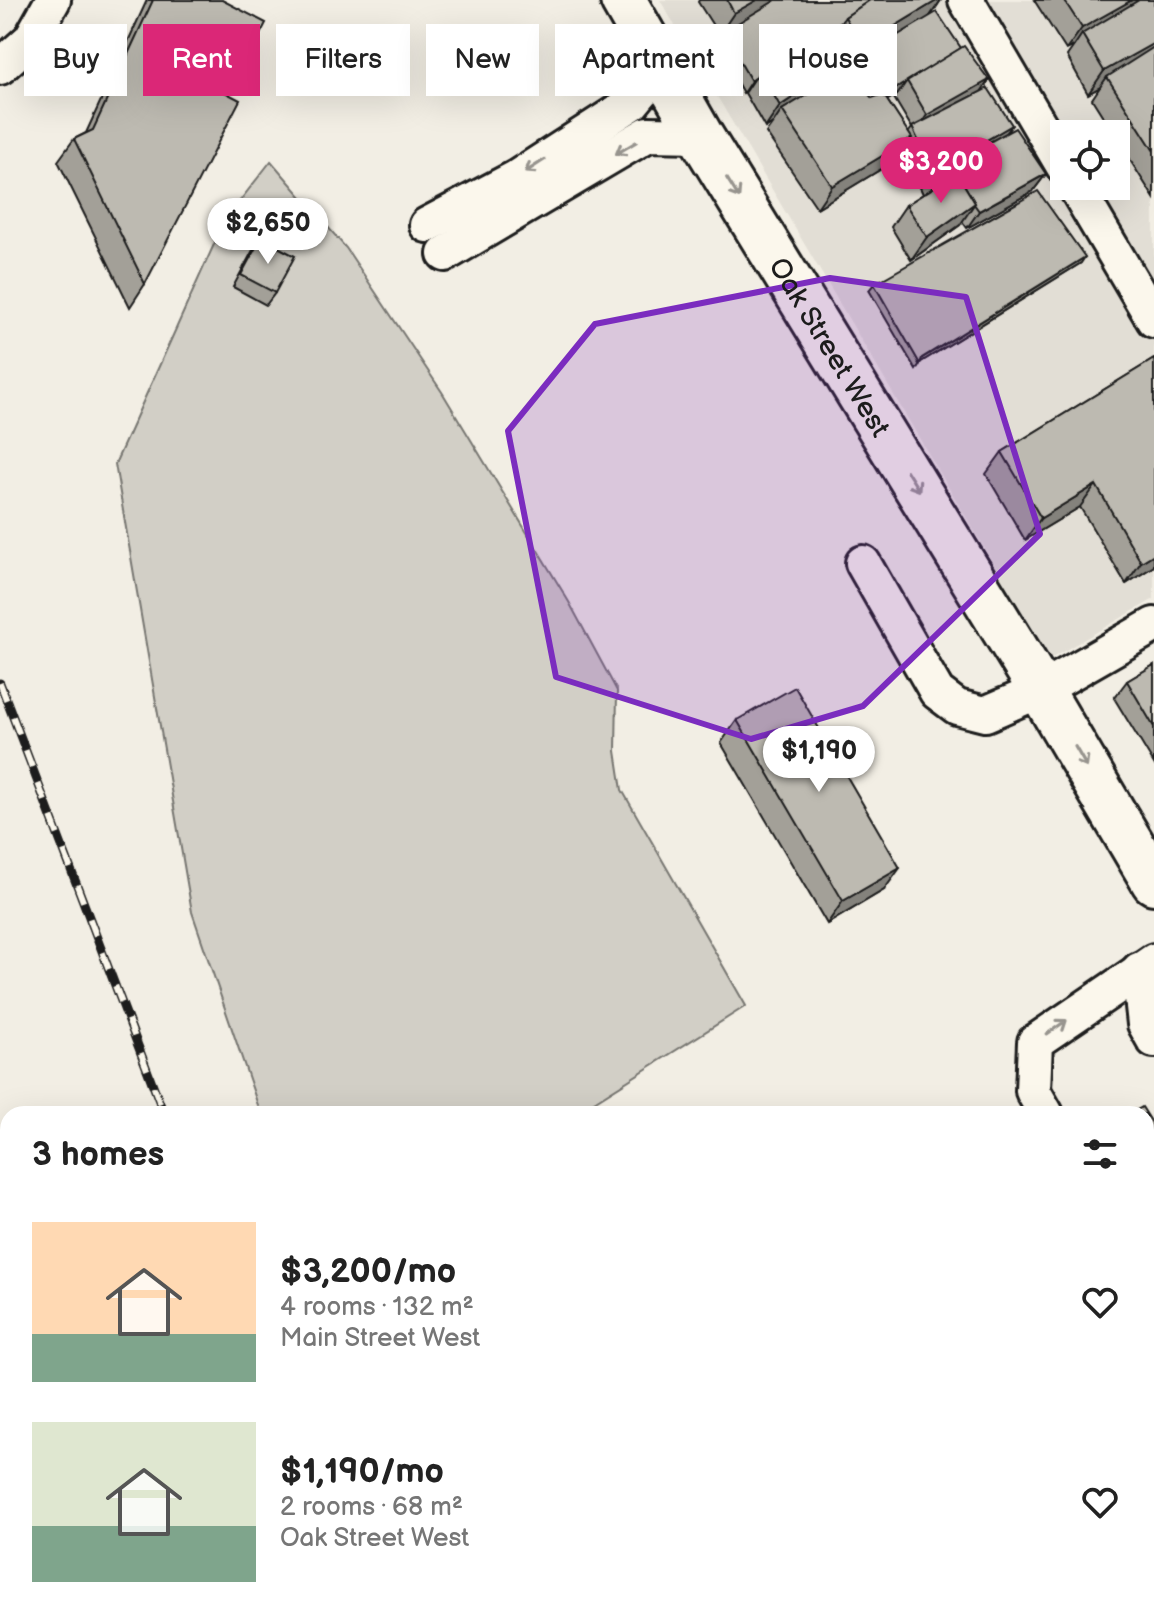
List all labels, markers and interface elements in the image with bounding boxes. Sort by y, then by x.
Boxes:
chip: Buy [24,24,127,96]
chip: Rent [143,24,260,96]
chip: Filters [276,24,410,96]
chip: New [426,24,539,96]
chip: Apartment [555,24,743,96]
chip: House [759,24,897,96]
map controls [1050,120,1130,200]
button: locate [1050,120,1130,200]
pin: $3,200 [876,137,1006,205]
one-way arrow [615,140,638,156]
text: $3,200 [898,147,984,178]
one-way arrow [524,158,547,174]
one-way arrow [725,176,741,199]
pin: $2,650 [203,198,333,266]
text: $2,650 [225,208,311,239]
street label: Oak Street West [761,252,897,443]
one-way arrow [905,469,921,492]
pin: $1,190 [754,726,884,794]
text: $1,190 [781,736,857,767]
one-way arrow [1073,745,1089,768]
one-way arrow [1046,1019,1068,1035]
icon: filters [1078,1132,1122,1176]
text: 3 homes [32,1134,164,1175]
text: $3,200/mo [280,1251,456,1292]
icon: home [96,1254,192,1350]
icon: heart [1078,1280,1122,1324]
text: 4 rooms · 132 m² [280,1292,474,1323]
text: Main Street West [280,1323,480,1354]
text: $1,190/mo [280,1451,444,1492]
icon: home [96,1454,192,1550]
icon: heart [1078,1480,1122,1524]
text: 2 rooms · 68 m² [280,1492,463,1523]
text: Oak Street West [280,1523,469,1554]

